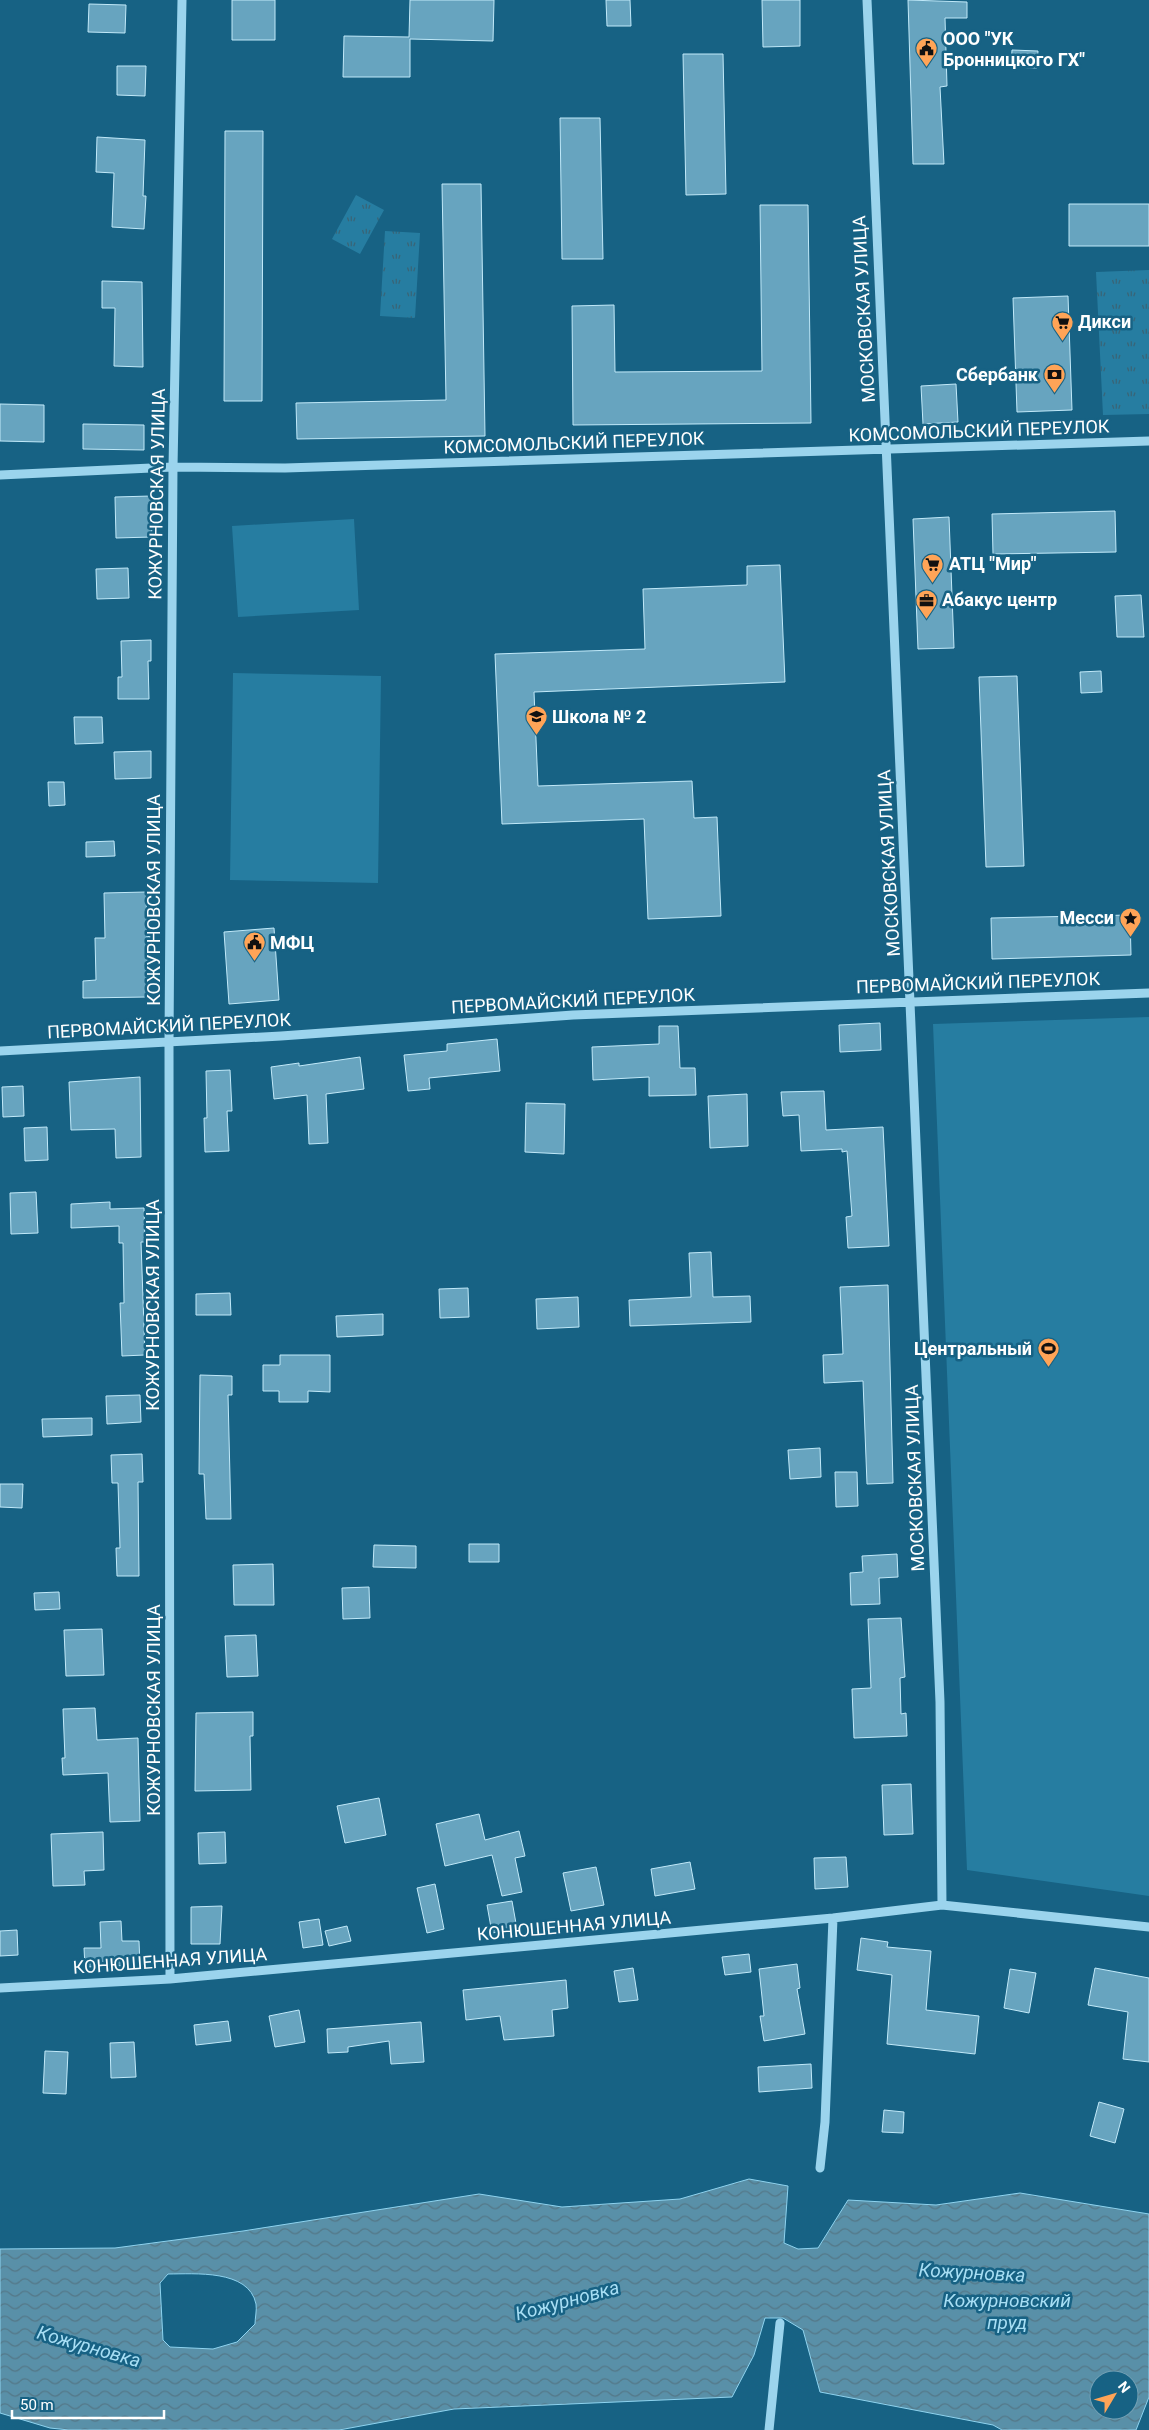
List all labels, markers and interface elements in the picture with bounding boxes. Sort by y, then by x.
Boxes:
place label: ООО "УК Бронницкого ГХ" [943,28,1085,70]
public building icon: ООО "УК Бронницкого ГХ" [915,37,939,68]
street label: МОСКОВСКАЯ УЛИЦА [848,215,879,403]
supermarket icon: Дикси [1050,310,1074,341]
place label: Дикси [1078,311,1131,332]
bank icon: Сбербанк [1042,363,1066,394]
place label: Сбербанк [956,364,1039,385]
street label: КОЖУРНОВСКАЯ УЛИЦА [144,388,169,600]
street label: КОМСОМОЛЬСКИЙ ПЕРЕУЛОК [848,415,1110,446]
street label: КОМСОМОЛЬСКИЙ ПЕРЕУЛОК [443,427,705,458]
supermarket icon: АТЦ "Мир" [921,552,945,583]
place label: АТЦ "Мир" [949,553,1037,574]
office icon: Абакус центр [914,588,938,619]
place label: Абакус центр [942,589,1057,610]
school or university icon: Школа № 2 [524,705,548,736]
place label: Школа № 2 [552,706,646,727]
street label: МОСКОВСКАЯ УЛИЦА [873,769,904,957]
street label: КОЖУРНОВСКАЯ УЛИЦА [143,794,164,1006]
place icon: Месси [1118,906,1142,937]
place label: Месси [1060,907,1114,928]
public building icon: МФЦ [242,931,266,962]
place label: МФЦ [270,932,314,953]
street label: ПЕРВОМАЙСКИЙ ПЕРЕУЛОК [856,968,1101,997]
street label: ПЕРВОМАЙСКИЙ ПЕРЕУЛОК [451,984,696,1017]
street label: ПЕРВОМАЙСКИЙ ПЕРЕУЛОК [47,1009,292,1042]
street label: КОЖУРНОВСКАЯ УЛИЦА [142,1199,163,1411]
sports icon: Центральный [1036,1337,1060,1368]
place label: Центральный [914,1338,1032,1359]
street label: МОСКОВСКАЯ УЛИЦА [901,1384,928,1572]
street label: КОЖУРНОВСКАЯ УЛИЦА [143,1604,164,1816]
street label: КОНЮШЕННАЯ УЛИЦА [476,1907,672,1944]
street label: КОНЮШЕННАЯ УЛИЦА [72,1943,268,1978]
water label: Кожурновка [918,2258,1026,2287]
water label: Кожурновка [513,2276,622,2325]
water label: Кожурновский пруд [943,2289,1071,2334]
water label: Кожурновка [34,2321,143,2372]
north arrow [1089,2370,1139,2420]
text: N [1115,2378,1134,2396]
scale bar [12,2388,165,2420]
text: 50 m [20,2396,54,2414]

